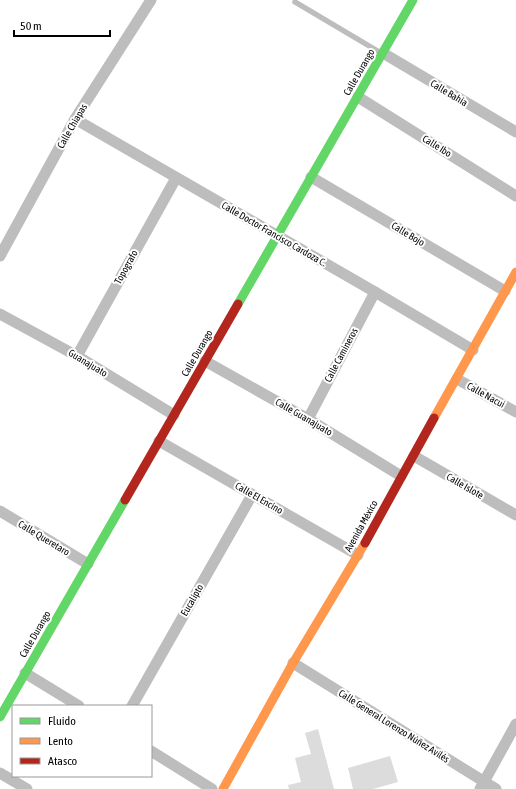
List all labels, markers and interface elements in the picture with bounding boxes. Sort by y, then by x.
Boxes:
scale bar [14,12,110,38]
text: 50 m [20,19,42,33]
street label: Calle Durango [341,47,377,97]
street label: Calle Bahía [428,78,470,109]
street label: Calle Chiapas [55,101,89,150]
street label: Calle Ibo [420,133,454,159]
street label: Calle Doctor Francisco Cardoza C. [220,200,328,269]
street label: Calle Bojo [389,220,427,248]
street label: Topografo [112,248,140,286]
street label: Calle Camineros [322,326,360,384]
street label: Calle Durango [179,328,215,378]
street label: Guanajuato [67,347,110,379]
street label: Calle Nacui [465,380,507,410]
street label: Calle Guanajuato [274,396,335,438]
street label: Calle Islote [445,471,486,501]
street label: Calle El Encino [233,480,285,516]
street label: Avenida México [342,498,380,554]
street label: Calle Queretaro [16,518,72,558]
street label: Eucalipto [179,582,206,618]
street label: Calle Durango [17,609,53,659]
street label: Calle General Lorenzo Núñez Avilés [337,687,452,765]
legend [12,705,152,777]
text: Fluido [48,714,76,728]
text: Lento [48,734,73,748]
text: Atasco [48,754,78,768]

